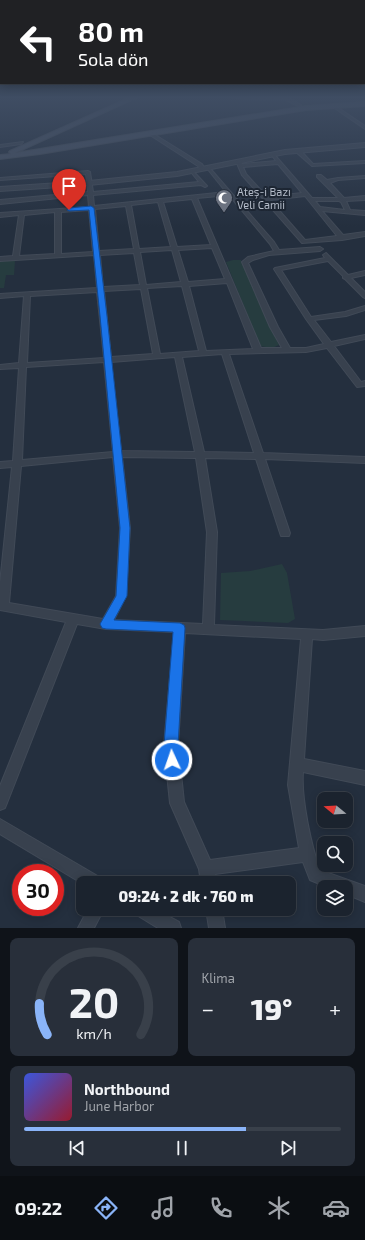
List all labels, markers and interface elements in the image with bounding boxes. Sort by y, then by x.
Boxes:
text: 80 m [78,14,144,48]
icon: left [12,16,64,68]
text: Sola dön [78,48,149,70]
pin [52,169,86,210]
icon: arrive [58,175,80,197]
place label: Ateş-i Bazı Veli Camii [237,185,291,211]
mosque icon: Ateş-i Bazı Veli Camii [214,188,234,213]
position arrow [151,739,193,781]
north arrow [317,792,353,828]
map controls [317,792,353,916]
button: search [317,836,353,872]
speed limit sign: 30 [12,864,64,916]
button: layers [317,880,353,916]
text: 09:24 · 2 dk · 760 m [119,887,253,905]
text: Klima [202,970,235,986]
text: 20 [69,976,119,1026]
text: 19° [251,990,292,1026]
text: − [202,995,214,1021]
text: + [329,995,341,1021]
text: km/h [76,1025,111,1042]
text: Northbound [84,1080,170,1098]
text: June Harbor [84,1098,154,1114]
icon: previous [66,1137,88,1159]
icon: pause [171,1137,193,1159]
icon: next [277,1137,299,1159]
icon: directions [92,1194,120,1222]
icon: music [149,1194,177,1222]
icon: phone [207,1194,235,1222]
icon: climate [265,1194,293,1222]
icon: car [322,1194,350,1222]
text: 09:22 [15,1197,62,1219]

